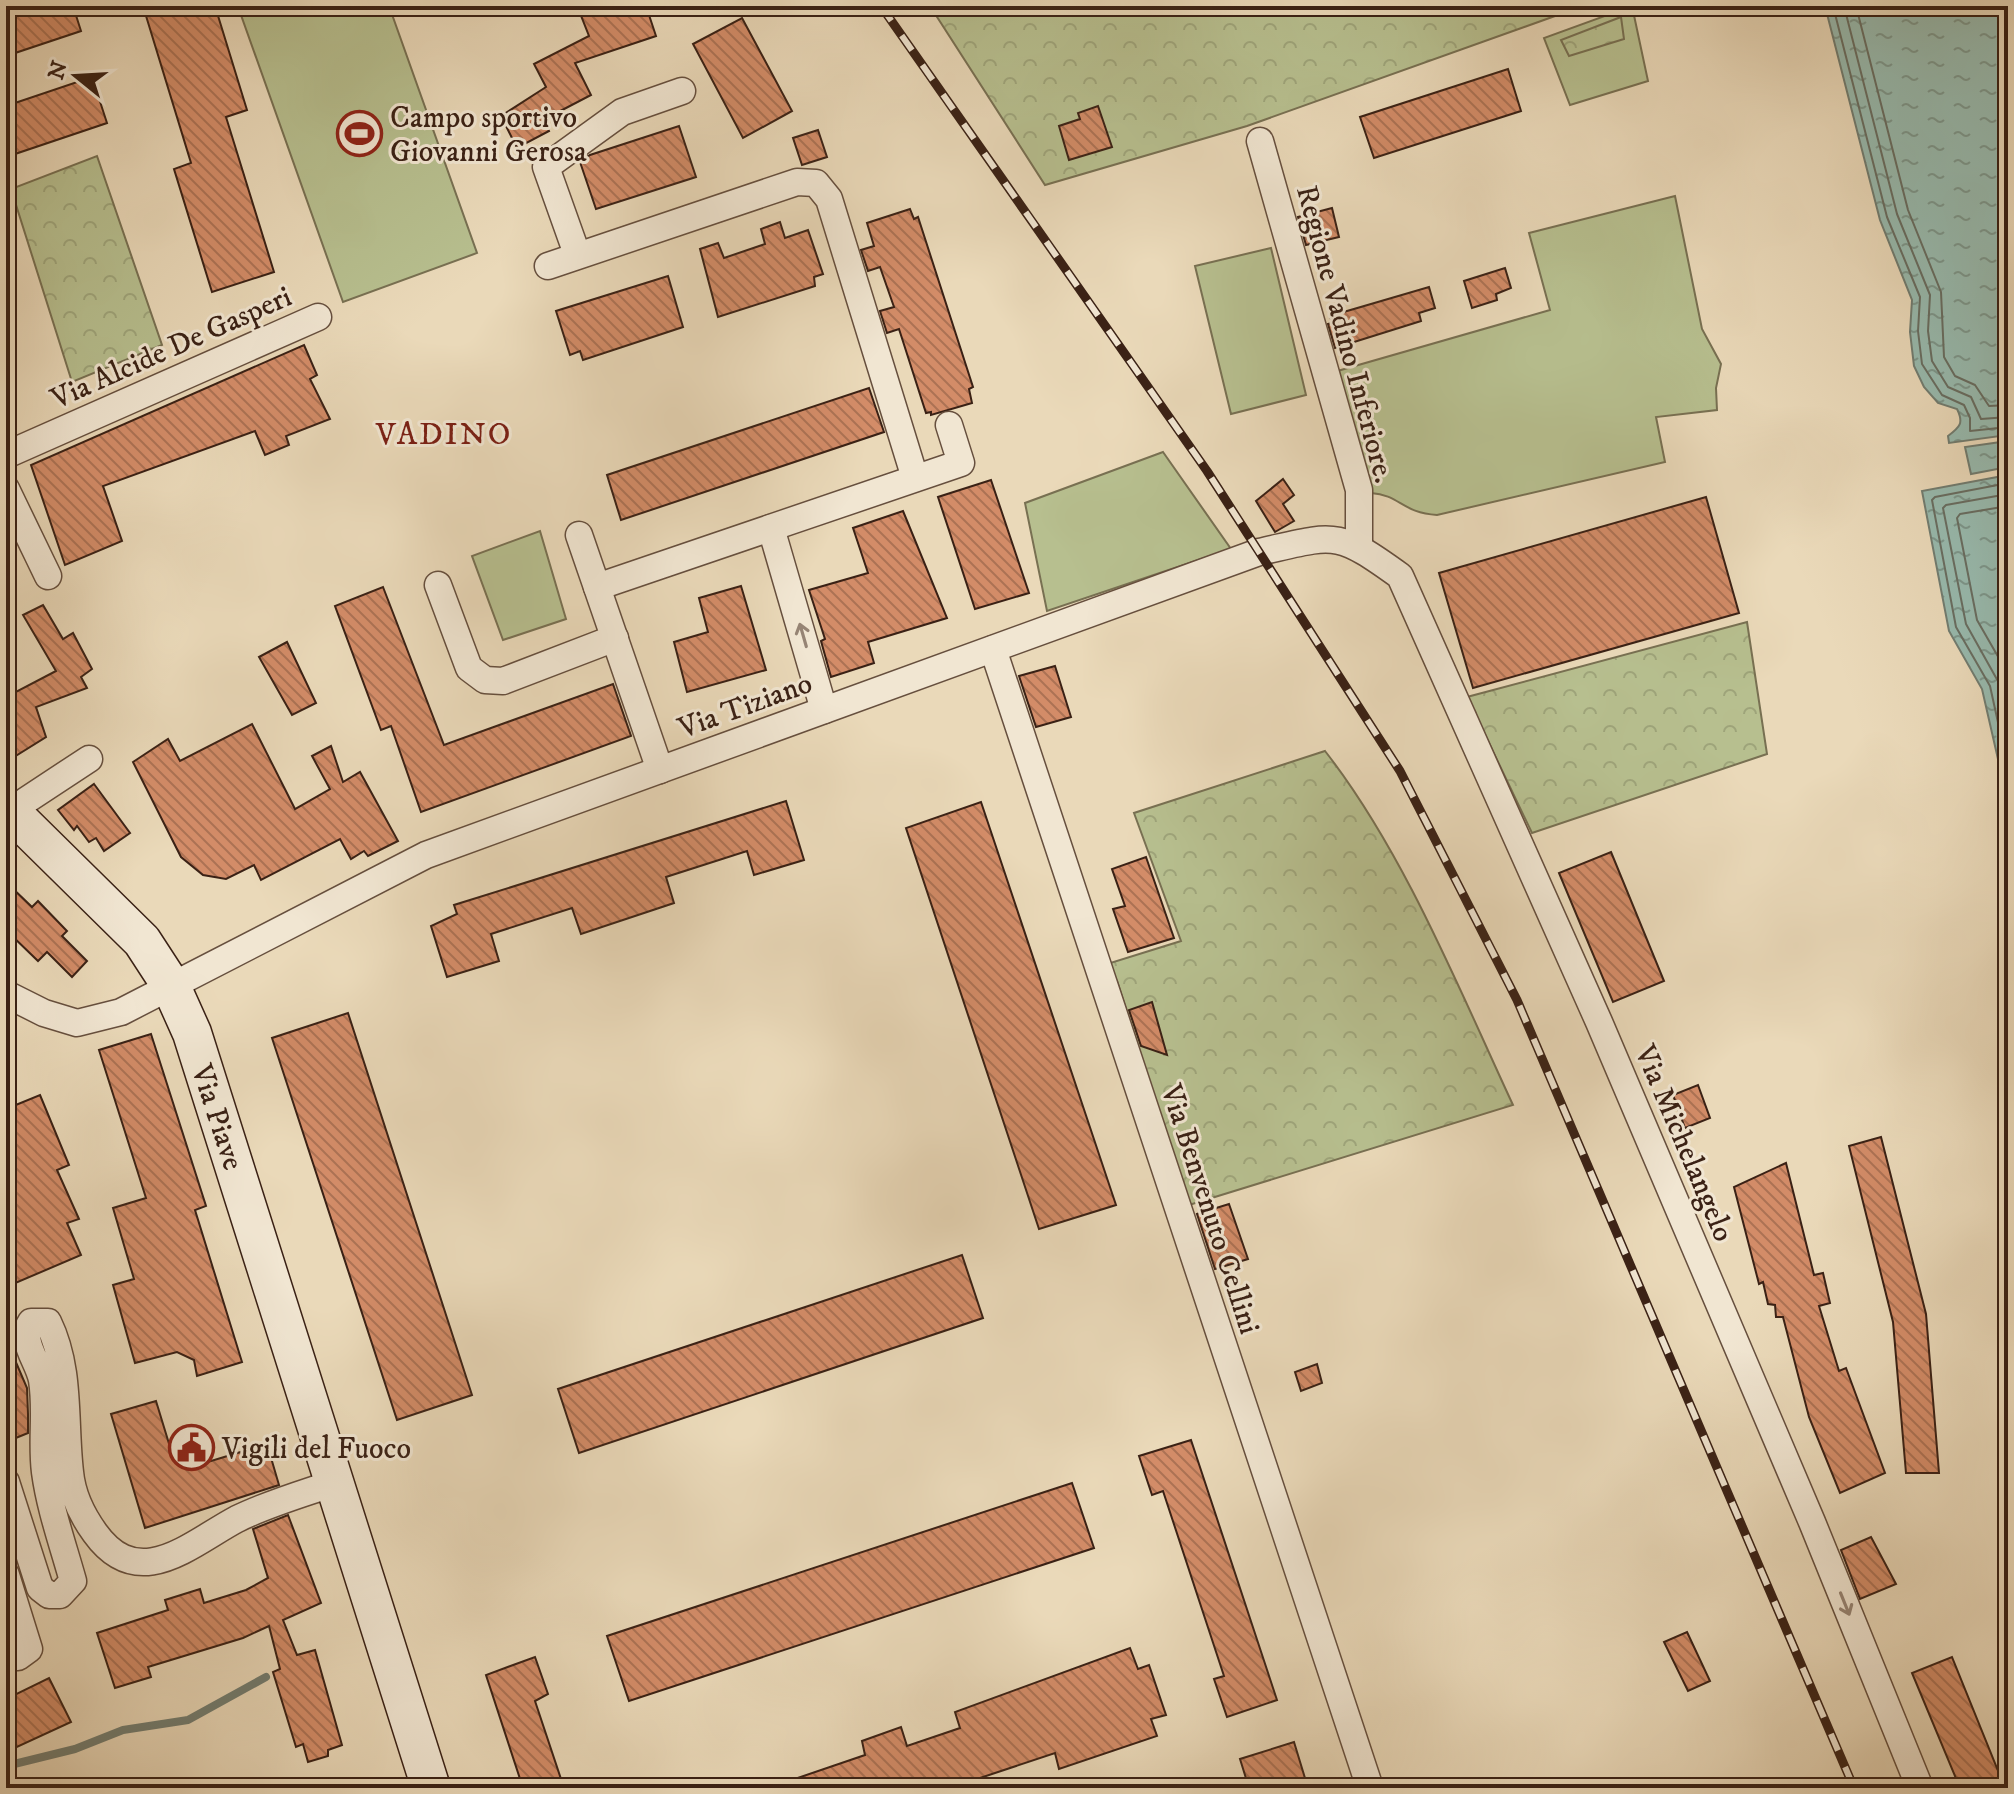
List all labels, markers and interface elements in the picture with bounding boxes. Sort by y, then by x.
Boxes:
north arrow [36,36,116,116]
text: N [43,58,74,83]
place label: Campo sportivo Giovanni Gerosa [390,100,587,171]
sports icon: Campo sportivo Giovanni Gerosa [335,110,383,158]
street label: Regione Vadino Inferiore. [1287,181,1402,487]
street label: Via Alcide De Gasperi [45,279,298,418]
district label: VADINO [375,415,512,455]
one-way arrow [795,623,810,649]
street label: Via Tiziano [673,665,817,748]
street label: Via Michelangelo [1625,1039,1742,1247]
street label: Via Piave [182,1059,251,1175]
street label: Via Benvenuto Cellini [1151,1079,1267,1339]
public building icon: Vigili del Fuoco [167,1424,215,1472]
place label: Vigili del Fuoco [221,1431,411,1468]
one-way arrow [1839,1591,1854,1616]

